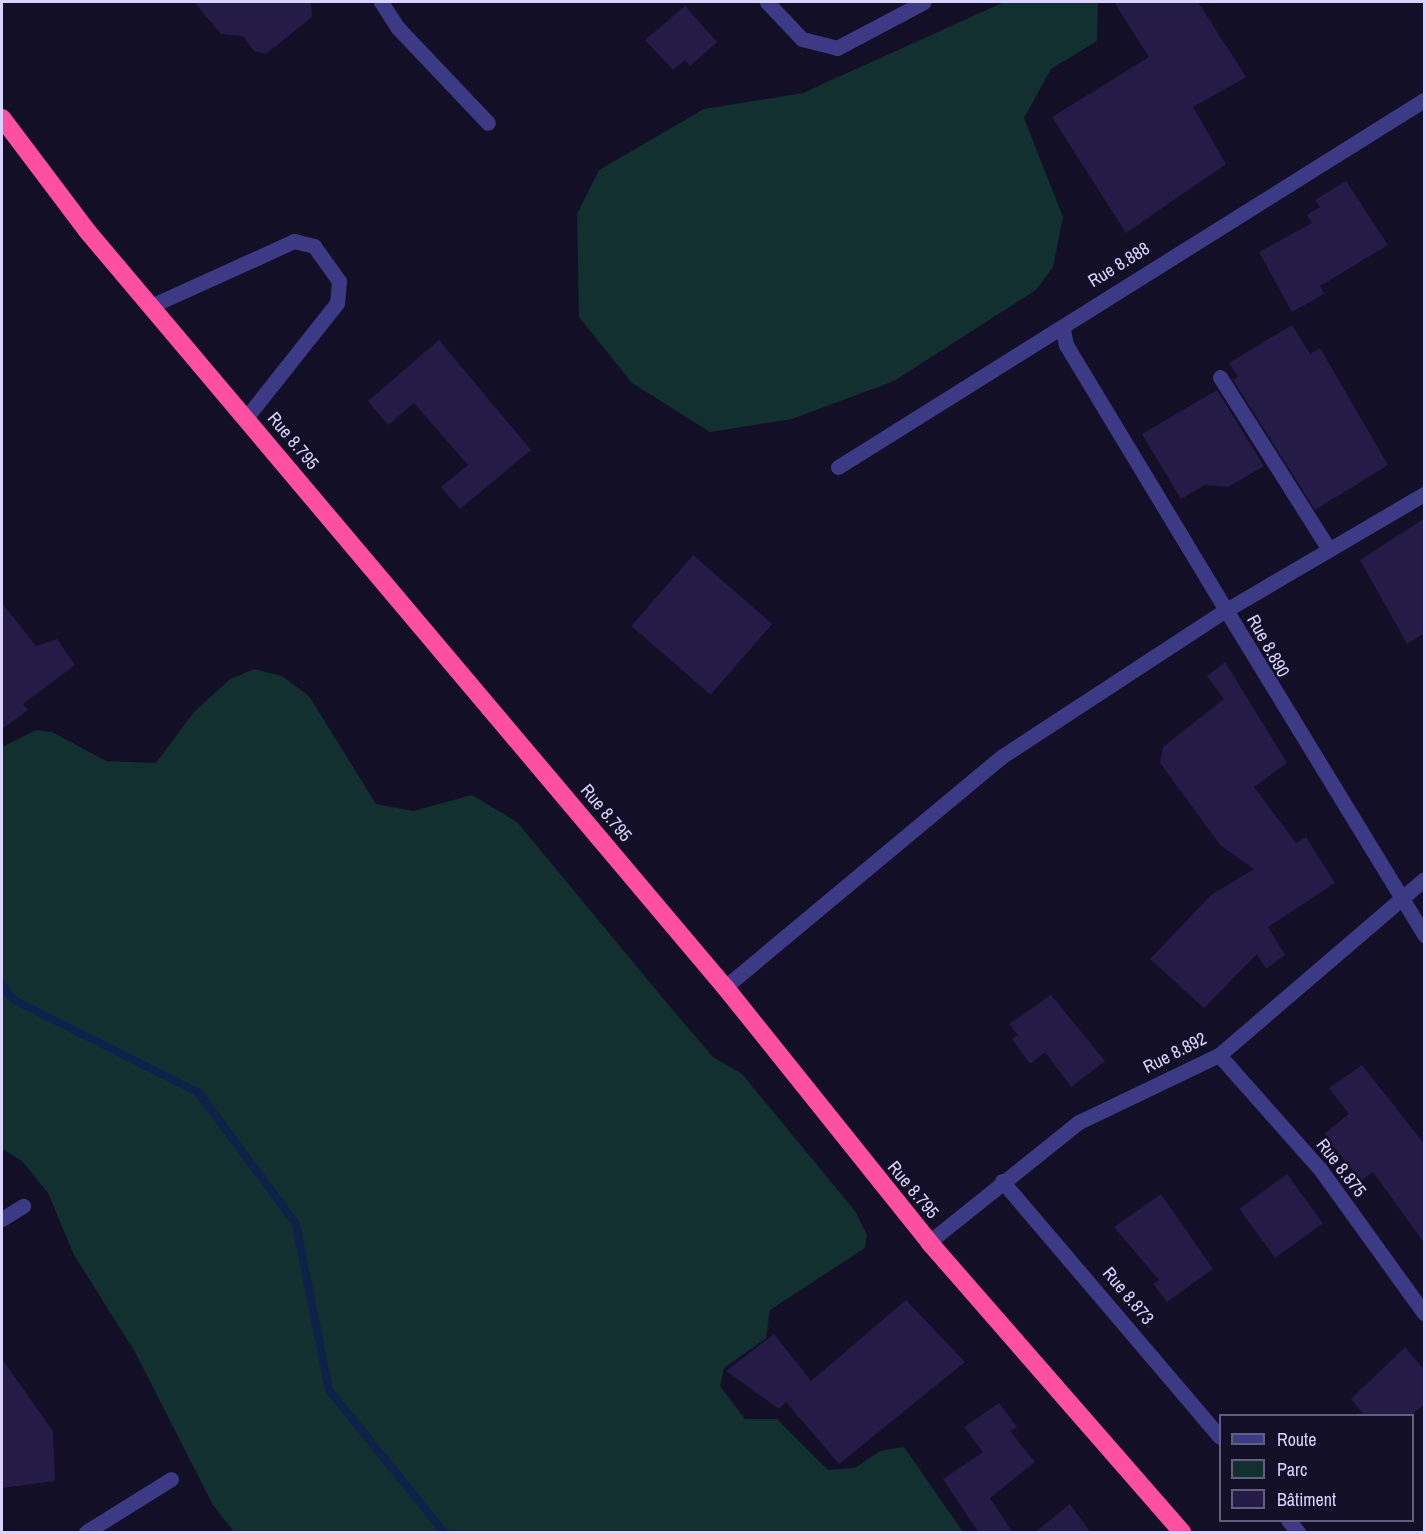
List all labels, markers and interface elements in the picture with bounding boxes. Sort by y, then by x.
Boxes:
street label: Rue 8.888 [1084,238,1154,292]
street label: Rue 8.795 [263,408,323,474]
street label: Rue 8.890 [1242,611,1294,681]
street label: Rue 8.795 [576,780,636,846]
street label: Rue 8.892 [1140,1028,1210,1078]
street label: Rue 8.875 [1312,1135,1370,1201]
street label: Rue 8.795 [883,1157,943,1223]
street label: Rue 8.873 [1098,1263,1158,1329]
legend [1219,1414,1414,1522]
text: Route [1277,1427,1316,1452]
text: Parc [1277,1457,1307,1482]
text: Bâtiment [1277,1487,1336,1512]

